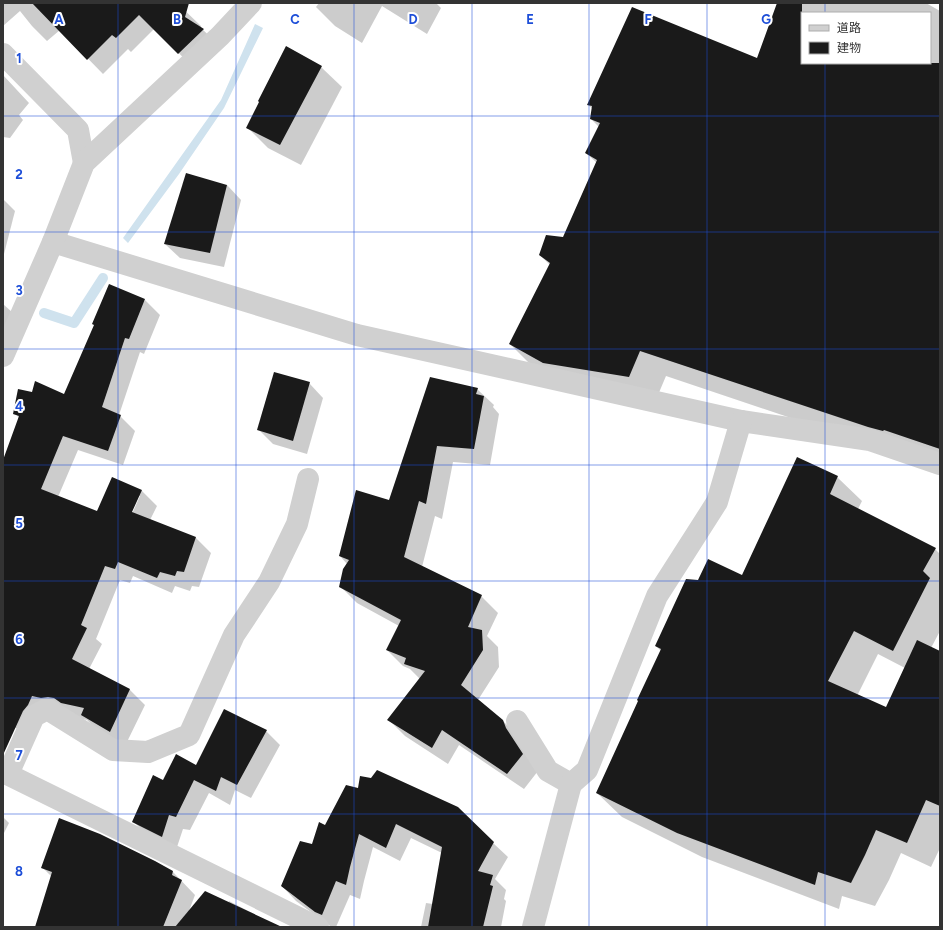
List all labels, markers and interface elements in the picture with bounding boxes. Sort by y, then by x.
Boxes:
text: A [54,12,64,27]
text: B [173,12,181,27]
text: C [290,12,300,27]
text: D [408,12,418,27]
text: E [526,12,534,27]
text: F [644,12,652,27]
text: G [761,12,771,27]
legend [801,12,931,64]
text: 道路 [837,21,861,35]
text: 建物 [837,41,861,55]
text: 1 [16,51,22,66]
text: 2 [15,167,23,182]
text: 3 [15,283,23,298]
text: 4 [15,399,23,414]
text: 5 [15,516,23,531]
text: 6 [15,632,23,647]
text: 7 [15,748,23,763]
text: 8 [15,864,23,879]

